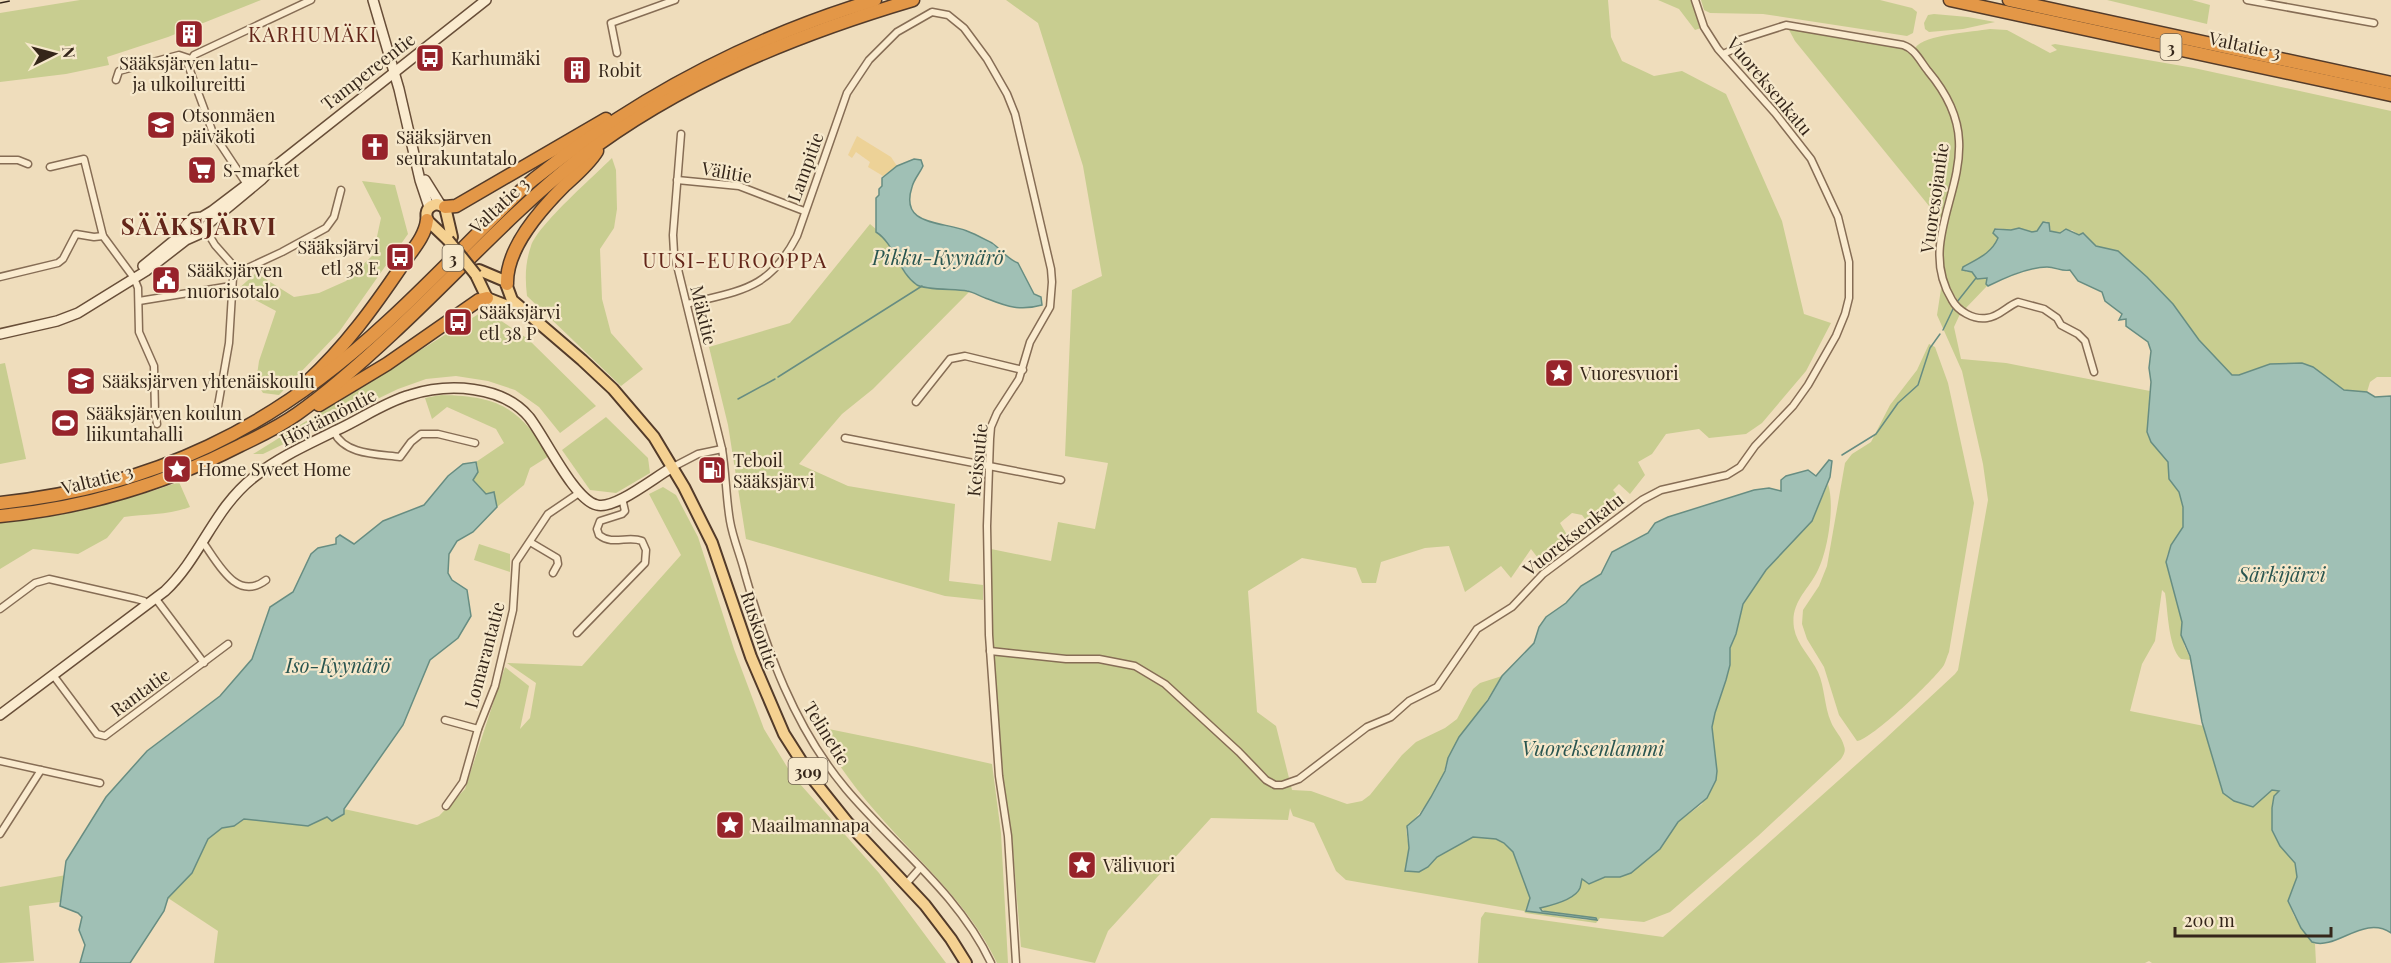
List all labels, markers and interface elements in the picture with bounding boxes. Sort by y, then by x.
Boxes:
building icon: Sääksjärven latu- ja ulkoilureitti [173,18,205,50]
district label: KARHUMÄKI [248,20,378,47]
north arrow [24,24,84,84]
street label: Valtatie 3 [2206,25,2283,64]
street label: Tampereentie [316,27,420,115]
street label: Vuoreksenkatu [1721,31,1819,141]
road number: 3 [2160,34,2182,60]
bus stop icon: Karhumäki [414,42,446,74]
text: N [58,46,81,60]
place label: Karhumäki [451,46,541,70]
place label: Sääksjärven latu- ja ulkoilureitti [119,51,259,96]
building icon: Robit [561,54,593,86]
place label: Robit [598,58,642,82]
place label: Otsonmäen päiväkoti [182,103,275,148]
school or university icon: Otsonmäen päiväkoti [145,109,177,141]
place label: Sääksjärven seurakuntatalo [396,125,517,170]
street label: Lampitie [781,129,829,205]
church icon: Sääksjärven seurakuntatalo [359,131,391,163]
street label: Vuoresojantie [1914,141,1954,256]
supermarket icon: S-market [186,154,218,186]
street label: Välitie [699,156,754,188]
place label: S-market [223,158,300,182]
street label: Valtatie 3 [463,171,534,239]
district label: SÄÄKSJÄRVI [121,209,277,241]
place label: Sääksjärvi etl 38 E [298,235,379,280]
bus stop icon: Sääksjärvi etl 38 E [384,241,416,273]
water label: Pikku-Kyynärö [871,243,1005,270]
road number: 3 [442,245,464,271]
district label: UUSI-EUROOPPA [642,245,828,273]
place label: Sääksjärven nuorisotalo [187,258,283,303]
public building icon: Sääksjärven nuorisotalo [150,264,182,296]
street label: Mäkitie [685,283,723,347]
place label: Sääksjärvi etl 38 P [479,300,560,345]
bus stop icon: Sääksjärvi etl 38 P [442,306,474,338]
place icon: Vuoresvuori [1543,357,1575,389]
place label: Vuoresvuori [1579,361,1679,385]
school or university icon: Sääksjärven yhtenäiskoulu [65,365,97,397]
place label: Sääksjärven yhtenäiskoulu [102,369,315,393]
street label: Höytämöntie [276,383,380,451]
place label: Sääksjärven koulun liikuntahalli [86,401,242,446]
sports icon: Sääksjärven koulun liikuntahalli [49,407,81,439]
street label: Keissutie [961,422,993,498]
place label: Teboil Sääksjärvi [733,448,814,493]
place icon: Home Sweet Home [161,453,193,485]
fuel station icon: Teboil Sääksjärvi [696,454,728,486]
place label: Home Sweet Home [198,457,351,481]
street label: Valtatie 3 [58,459,135,500]
street label: Vuoreksenkatu [1517,487,1629,581]
water label: Särkijärvi [2237,560,2327,587]
street label: Ruskontie [735,588,785,672]
street label: Lomarantatie [458,599,510,711]
water label: Iso-Kyynärö [285,651,392,678]
street label: Rantatie [106,662,174,722]
street label: Telinetie [798,697,856,769]
water label: Vuoreksenlammi [1522,734,1665,761]
road number: 309 [788,758,828,784]
place icon: Maailmannapa [714,809,746,841]
place label: Maailmannapa [751,813,870,837]
place icon: Välivuori [1066,849,1098,881]
place label: Välivuori [1102,853,1175,877]
scale bar [2175,900,2331,938]
text: 200 m [2184,908,2235,932]

